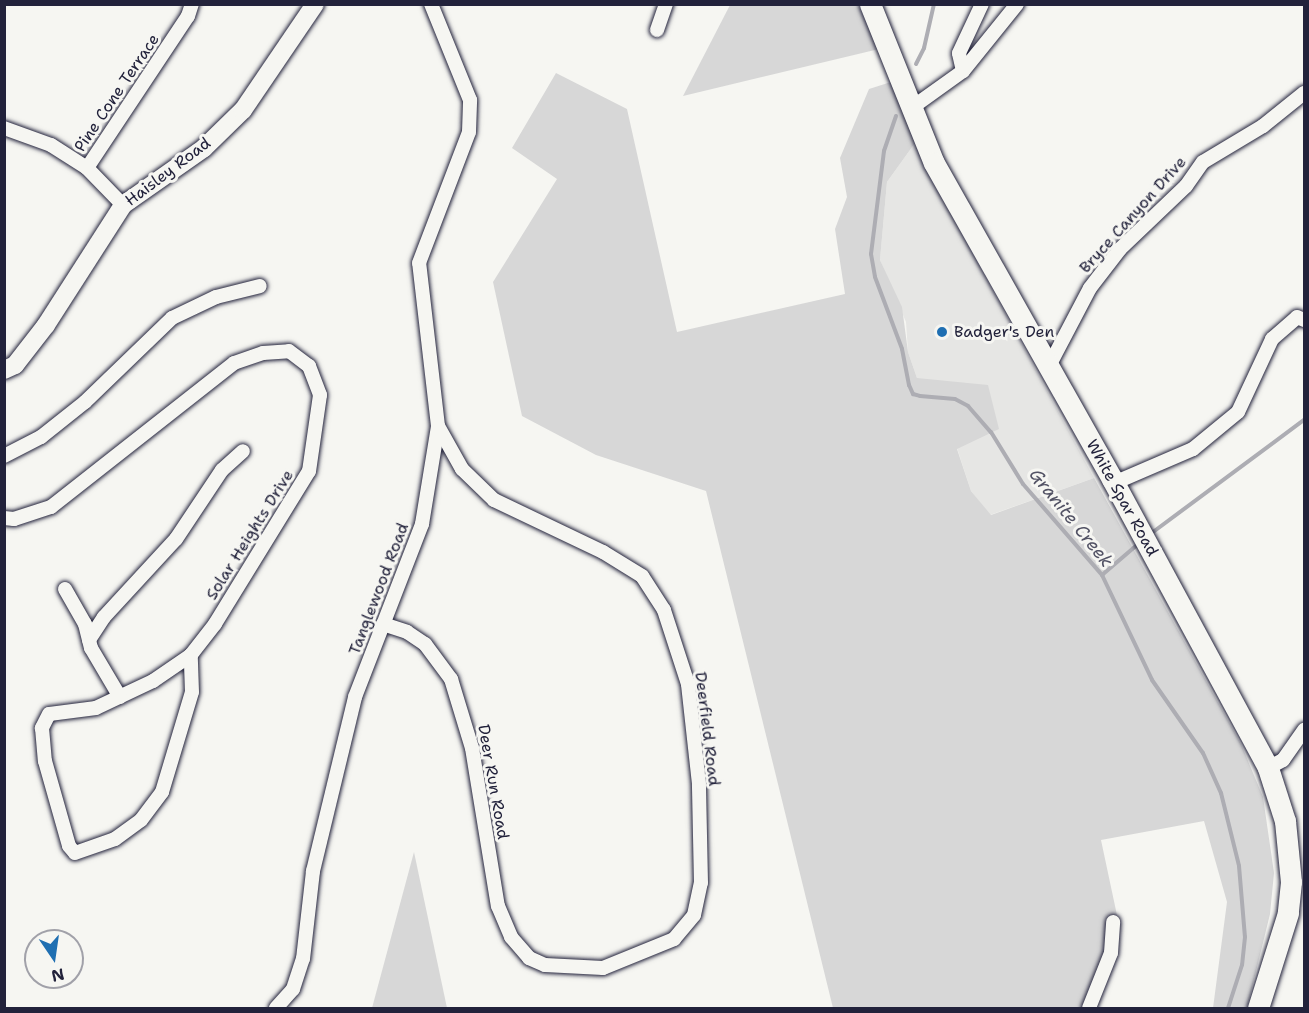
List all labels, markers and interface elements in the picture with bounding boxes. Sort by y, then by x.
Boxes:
street label: Pine Cone Terrace [70,30,164,156]
street label: Haisley Road [122,134,214,210]
street label: Bryce Canyon Drive [1076,153,1190,277]
place label: Badger's Den [954,322,1054,342]
marker: Badger's Den [935,325,949,339]
street label: White Spar Road [1082,436,1162,560]
water label: Granite Creek [1025,464,1117,572]
street label: Solar Heights Drive [202,466,298,604]
street label: Tanglewood Road [345,520,413,658]
street label: Deerfield Road [690,671,724,787]
street label: Deer Run Road [473,723,513,841]
north arrow [24,929,84,989]
text: N [49,963,66,987]

